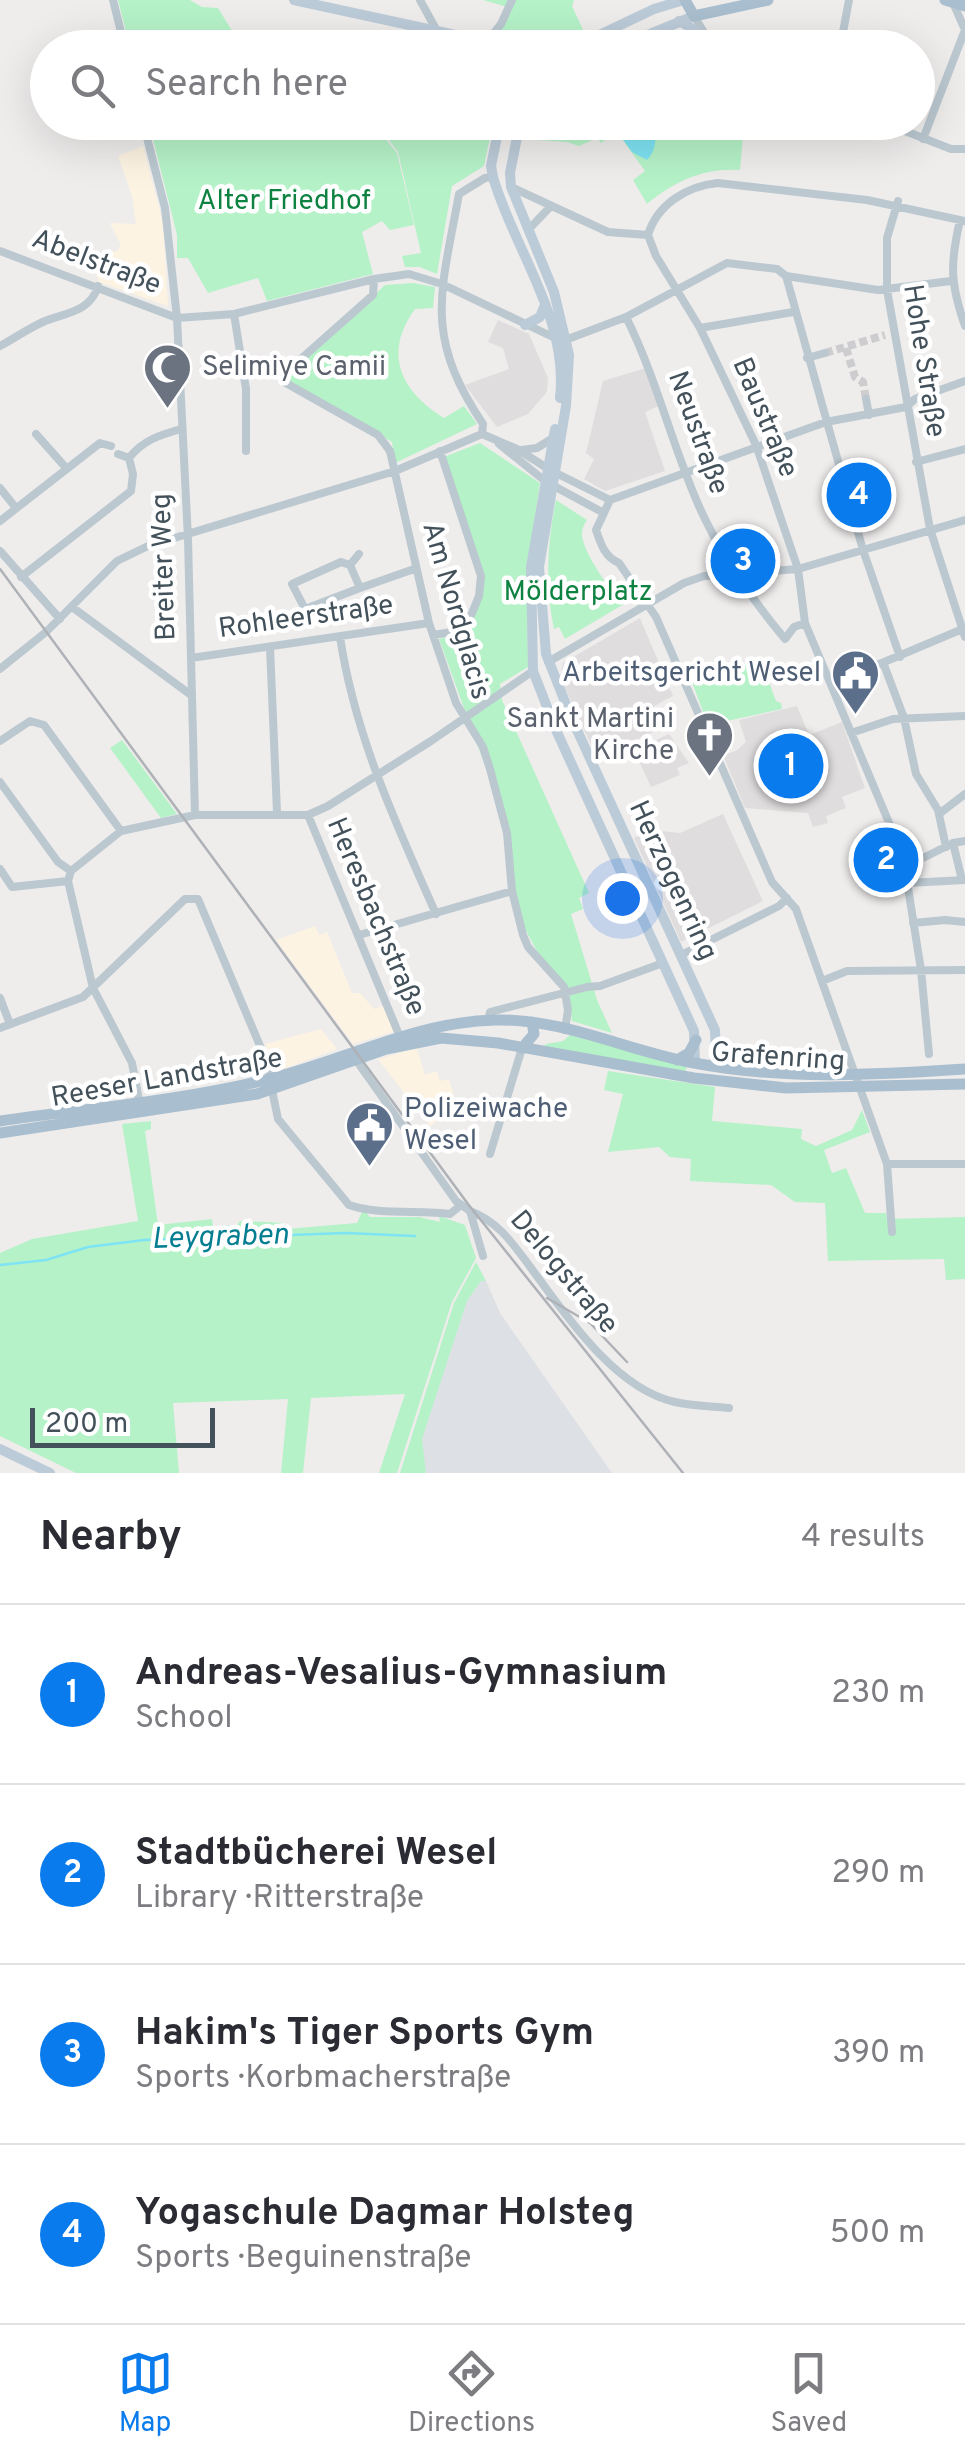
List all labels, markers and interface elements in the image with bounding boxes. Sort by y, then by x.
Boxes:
search box [30,30,935,140]
icon: search [65,58,120,113]
text: Search here [145,61,348,110]
park label: Alter Friedhof [197,184,371,220]
street label: Abelstraße [26,222,166,304]
street label: Hohe Straße [893,282,953,440]
mosque icon: Selimiye Camii [141,342,193,410]
place label: Selimiye Camii [202,350,386,386]
street label: Baustraße [723,353,805,483]
street label: Neustraße [658,366,736,500]
pin: 4 [826,458,892,532]
street label: Breiter Weg [144,493,186,641]
street label: Am Nordglacis [412,518,498,704]
pin: 3 [710,524,776,598]
park label: Mölderplatz [503,575,653,611]
street label: Rohleerstraße [216,588,396,648]
public building icon: Arbeitsgericht Wesel [830,648,882,716]
place label: Arbeitsgericht Wesel [562,656,821,692]
place label: Sankt Martini Kirche [507,702,674,770]
church icon: Sankt Martini Kirche [683,710,735,778]
pin: 1 [758,728,824,804]
street label: Herzogenring [619,795,725,967]
street label: Heresbachstraße [317,812,433,1022]
pin: 2 [854,822,918,898]
your location [597,873,648,924]
street label: Grafenring [710,1035,846,1081]
street label: Reeser Landstraße [48,1041,286,1117]
place label: Polizeiwache Wesel [404,1092,568,1160]
public building icon: Polizeiwache Wesel [343,1100,395,1168]
street label: Delogstraße [501,1204,625,1342]
water label: Leygraben [151,1217,289,1259]
scale bar [30,1403,215,1448]
text: 200 m [45,1407,128,1443]
text: Nearby [40,1512,182,1565]
text: 4 results [801,1518,925,1558]
text: Andreas-Vesalius-Gymnasium [135,1650,667,1699]
text: 1 [66,1674,79,1714]
text: 230 m [831,1674,925,1714]
text: School [135,1699,233,1739]
text: Stadtbücherei Wesel [135,1830,497,1879]
text: 2 [63,1854,82,1894]
text: 290 m [831,1854,925,1894]
text: Library · Ritterstraße [135,1879,424,1919]
text: Hakim's Tiger Sports Gym [135,2010,594,2059]
text: 3 [63,2034,82,2074]
text: 390 m [832,2034,925,2074]
text: Sports · Korbmacherstraße [135,2059,511,2099]
text: Yogaschule Dagmar Holsteg [135,2190,634,2239]
text: 4 [62,2214,83,2254]
text: 500 m [830,2214,925,2254]
text: Sports · Beguinenstraße [135,2239,472,2279]
tab: Map [118,2346,173,2442]
tab: Directions [408,2346,535,2442]
tab: Saved [770,2346,847,2442]

